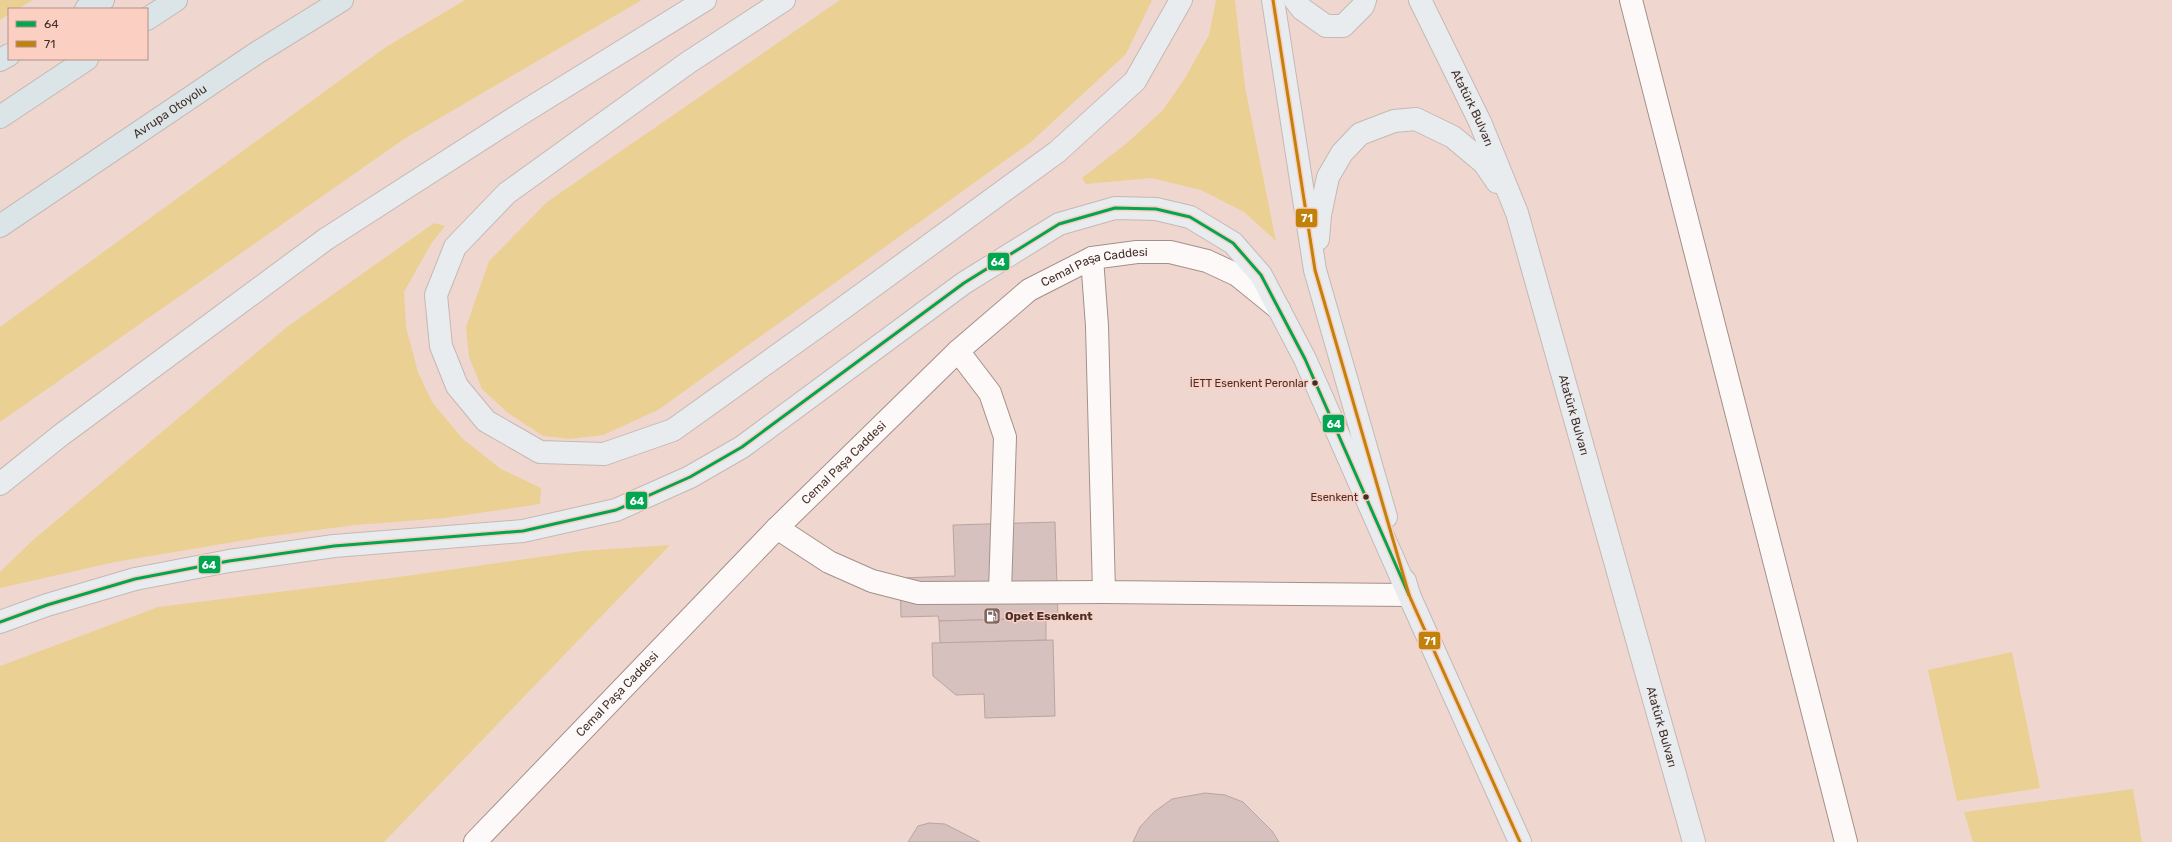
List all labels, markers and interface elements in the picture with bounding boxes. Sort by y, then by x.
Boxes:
legend [8,8,148,60]
text: 64 [44,17,59,31]
text: 71 [44,37,55,51]
street label: Atatürk Bulvarı [1448,67,1496,148]
street label: Avrupa Otoyolu [130,82,209,141]
line badge: 71 [1295,208,1318,228]
text: 71 [1301,212,1313,225]
street label: Cemal Paşa Caddesi [1039,245,1148,290]
line badge: 64 [987,252,1010,271]
text: 64 [991,256,1006,269]
street label: Atatürk Bulvarı [1556,373,1592,457]
place label: İETT Esenkent Peronlar [1190,376,1309,390]
marker: İETT Esenkent Peronlar [1310,378,1320,388]
line badge: 64 [1322,414,1345,433]
street label: Cemal Paşa Caddesi [799,418,889,507]
text: 64 [1327,418,1342,431]
line badge: 64 [625,491,648,510]
place label: Esenkent [1310,491,1359,504]
marker: Esenkent [1361,492,1371,502]
text: 64 [630,495,645,508]
line badge: 64 [198,555,221,574]
text: 64 [202,559,217,572]
fuel station icon: Opet Esenkent [982,606,1002,626]
place label: Opet Esenkent [1005,609,1093,623]
line badge: 71 [1418,631,1441,650]
text: 71 [1424,635,1436,648]
street label: Cemal Paşa Caddesi [573,649,661,740]
street label: Atatürk Bulvarı [1644,685,1680,769]

